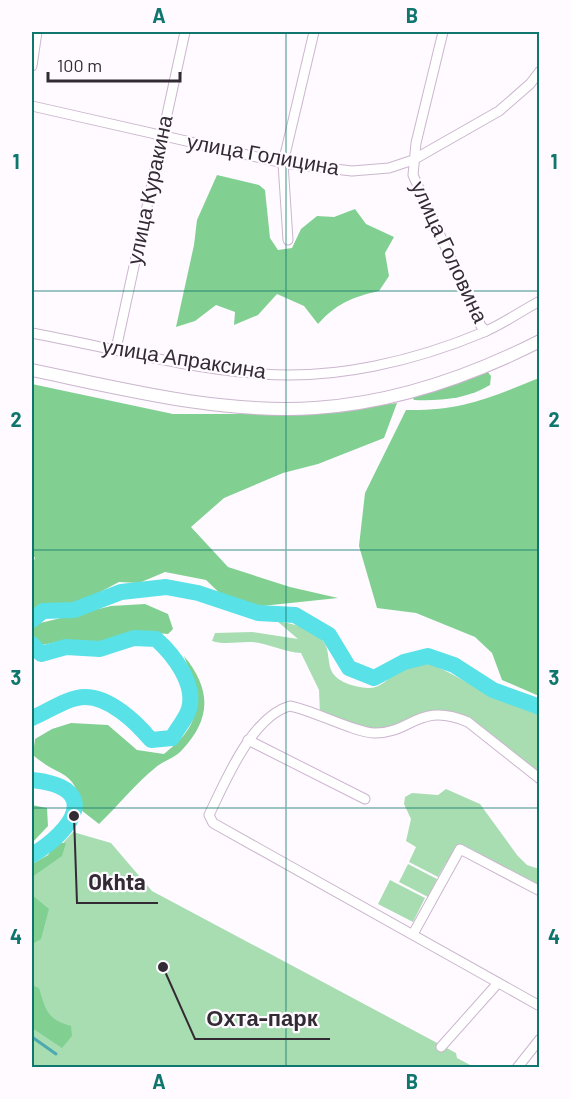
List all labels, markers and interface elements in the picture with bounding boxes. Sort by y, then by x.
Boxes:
text: A [152,3,166,27]
text: B [406,3,418,27]
scale bar [48,45,180,83]
text: 100 m [57,54,102,76]
street label: улица Куракина [121,112,177,267]
street label: улица Голицина [185,128,342,179]
text: 1 [12,149,20,173]
text: 1 [550,149,558,173]
street label: улица Головина [407,177,494,326]
street label: улица Апраксина [100,332,268,383]
text: 2 [10,407,22,431]
text: 2 [548,407,560,431]
text: 3 [11,665,21,689]
text: 3 [549,665,559,689]
callout: Okhta [77,863,158,903]
text: Okhta [88,868,146,894]
text: 4 [10,924,22,948]
text: 4 [548,924,560,948]
callout: Охта-парк [195,999,330,1039]
text: Охта-парк [206,1004,319,1031]
text: A [152,1069,166,1093]
text: B [406,1069,418,1093]

